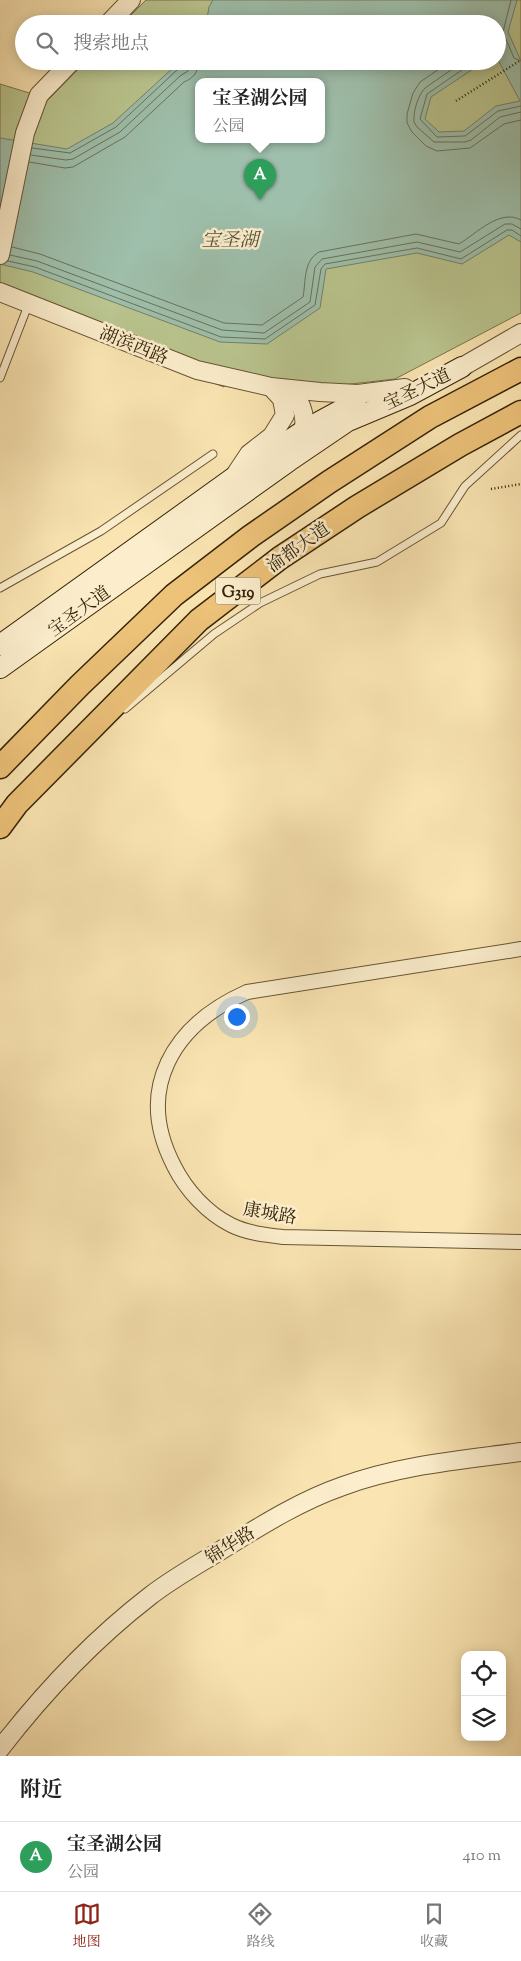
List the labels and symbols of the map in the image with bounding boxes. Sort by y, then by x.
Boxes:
pin: A [244,159,276,200]
water label: 宝圣湖 [201,228,261,255]
street label: 湖滨西路 [95,321,171,372]
street label: 宝圣大道 [380,363,456,418]
street label: 渝都大道 [262,517,336,580]
road number: G319 [216,578,260,604]
street label: 宝圣大道 [43,581,117,644]
your location [224,1004,250,1030]
street label: 康城路 [241,1197,298,1232]
street label: 锦华路 [201,1521,261,1572]

